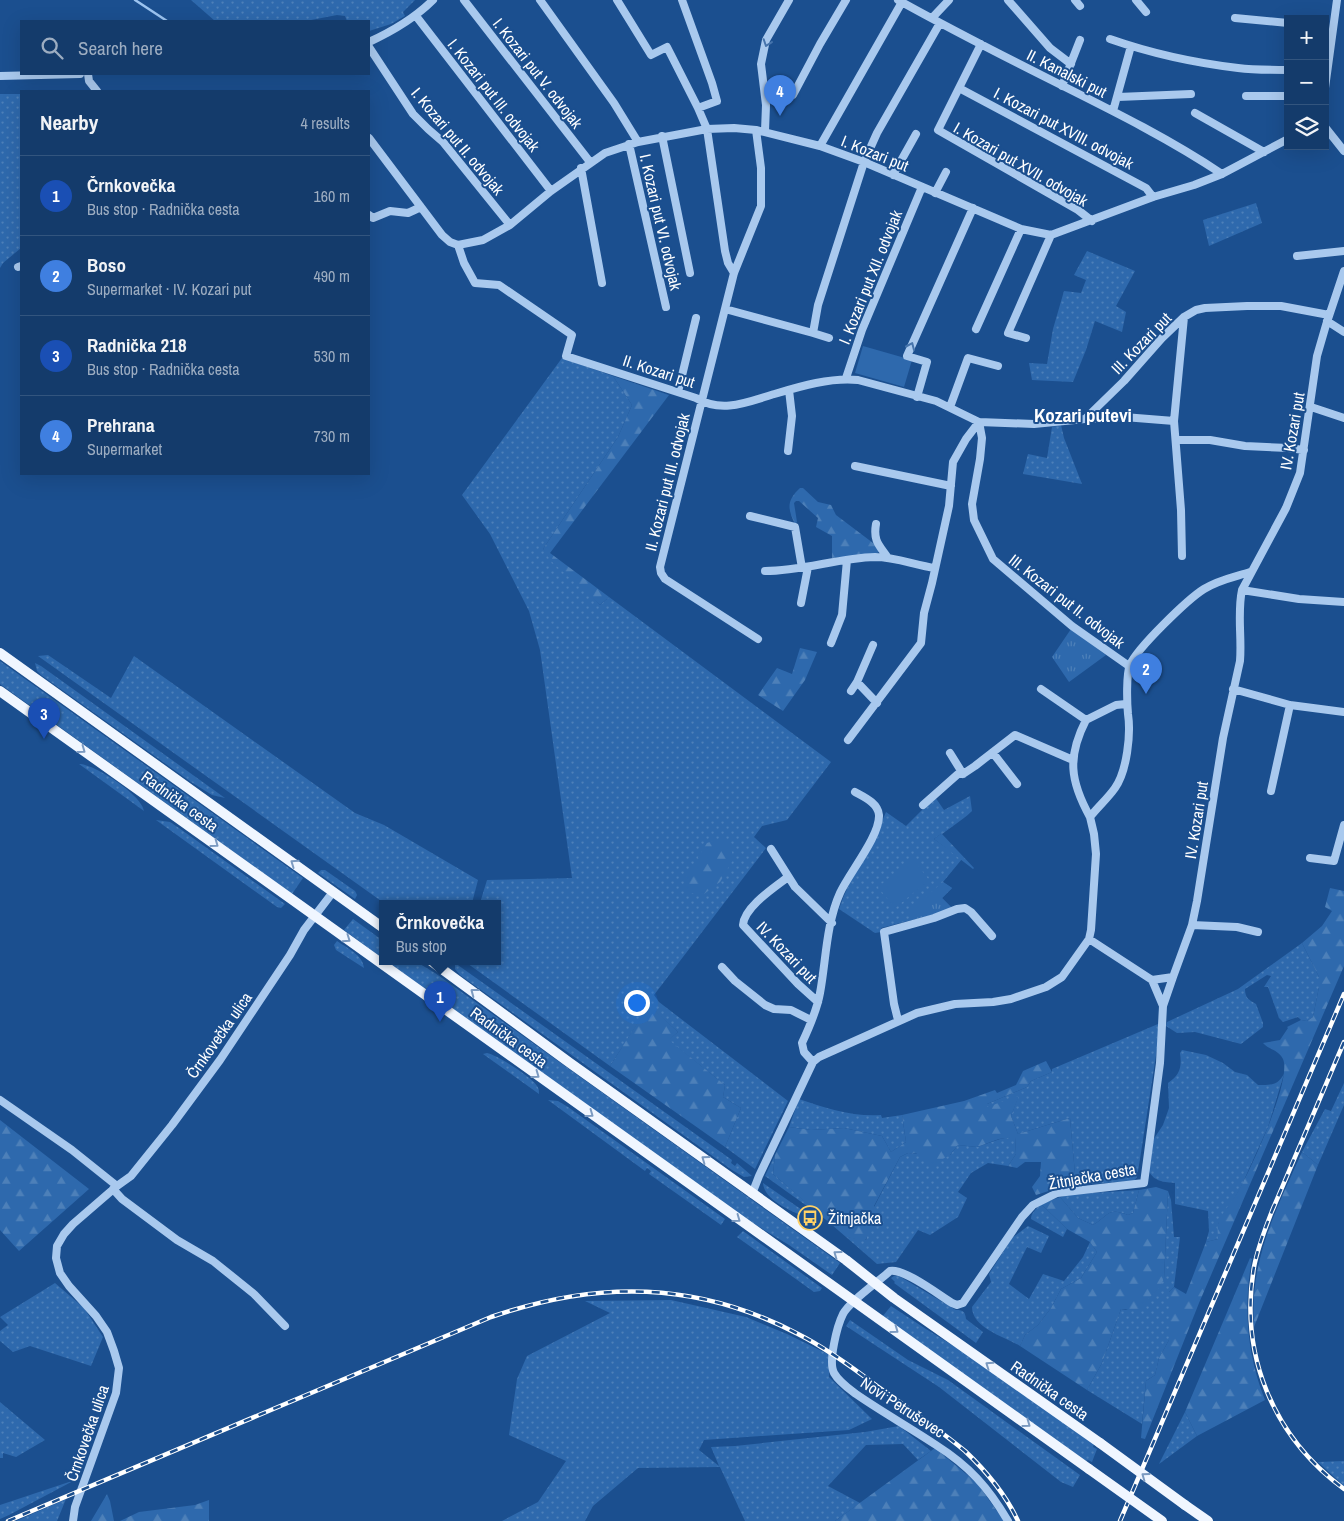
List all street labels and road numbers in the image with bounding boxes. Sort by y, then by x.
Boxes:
street label: I. Kozari put V. odvojak [488,13,588,133]
street label: I. Kozari put III. odvojak [443,34,545,156]
street label: II. Kanalski put [1023,43,1111,103]
street label: I. Kozari put XVIII. odvojak [990,82,1138,174]
street label: I. Kozari put II. odvojak [406,83,510,200]
street label: I. Kozari put XVII. odvojak [950,117,1093,212]
street label: I. Kozari put [838,130,912,177]
street label: I. Kozari put VI. odvojak [635,152,687,293]
street label: I. Kozari put XII. odvojak [833,206,907,347]
street label: III. Kozari put [1106,307,1176,379]
street label: II. Kozari put [620,349,698,393]
street label: IV. Kozari put [1274,390,1310,471]
street label: II. Kozari put III. odvojak [639,410,695,553]
street label: III. Kozari put II. odvojak [1004,549,1130,653]
street label: Radnička cesta [137,766,224,837]
street label: IV. Kozari put [1179,779,1213,860]
street label: IV. Kozari put [752,916,822,988]
street label: Črnkovečka ulica [181,987,257,1083]
street label: Radnička cesta [466,1002,553,1073]
street label: Žitnjačka cesta [1047,1157,1138,1194]
street label: Radnička cesta [1007,1355,1094,1425]
street label: Novi Petruševec [857,1372,950,1443]
street label: Črnkovečka ulica [60,1381,114,1484]

